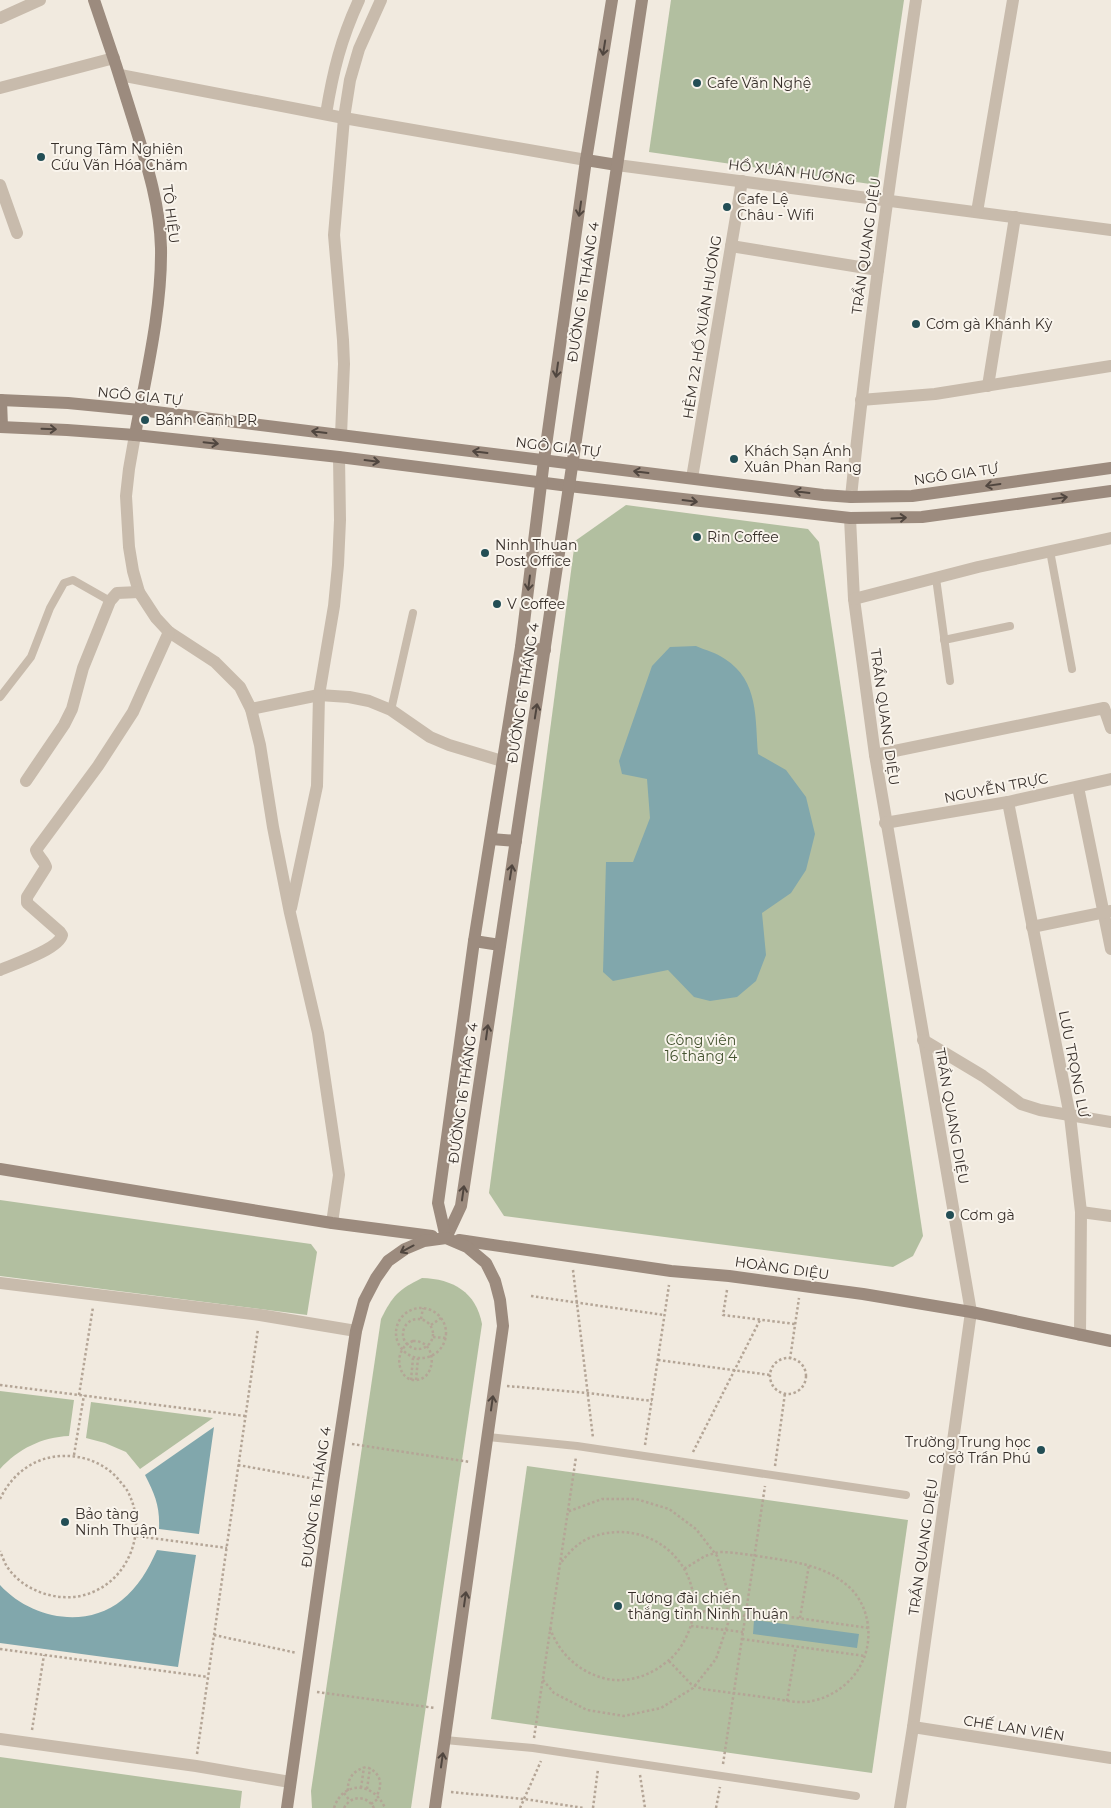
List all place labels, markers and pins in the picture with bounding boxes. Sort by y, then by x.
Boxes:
place label: Cafe Văn Nghệ [707,74,811,92]
marker: Cafe Văn Nghệ [691,77,703,89]
place label: Trung Tâm Nghiên Cứu Văn Hóa Chăm [51,140,188,174]
marker: Trung Tâm Nghiên Cứu Văn Hóa Chăm [35,151,47,163]
place label: Cafe Lệ Châu - Wifi [737,190,814,224]
marker: Cafe Lệ Châu - Wifi [721,201,733,213]
place label: Cơm gà Khánh Kỳ [926,315,1053,333]
marker: Cơm gà Khánh Kỳ [910,318,922,330]
place label: Bánh Canh PR [155,411,257,429]
marker: Bánh Canh PR [139,414,151,426]
place label: Khách Sạn Ánh Xuân Phan Rang [744,442,862,476]
marker: Khách Sạn Ánh Xuân Phan Rang [728,453,740,465]
place label: Rin Coffee [707,528,779,546]
marker: Rin Coffee [691,531,703,543]
place label: Ninh Thuan Post Office [495,536,577,570]
marker: Ninh Thuan Post Office [479,547,491,559]
place label: V Coffee [507,595,565,613]
marker: V Coffee [491,598,503,610]
place label: Cơm gà [960,1206,1015,1224]
marker: Cơm gà [944,1209,956,1221]
place label: Trường Trung học cơ sở Trần Phú [905,1433,1031,1467]
marker: Trường Trung học cơ sở Trần Phú [1035,1444,1047,1456]
place label: Bảo tàng Ninh Thuận [75,1505,157,1539]
marker: Bảo tàng Ninh Thuận [59,1516,71,1528]
place label: Tượng đài chiến thắng tỉnh Ninh Thuận [628,1589,789,1623]
marker: Tượng đài chiến thắng tỉnh Ninh Thuận [612,1600,624,1612]

